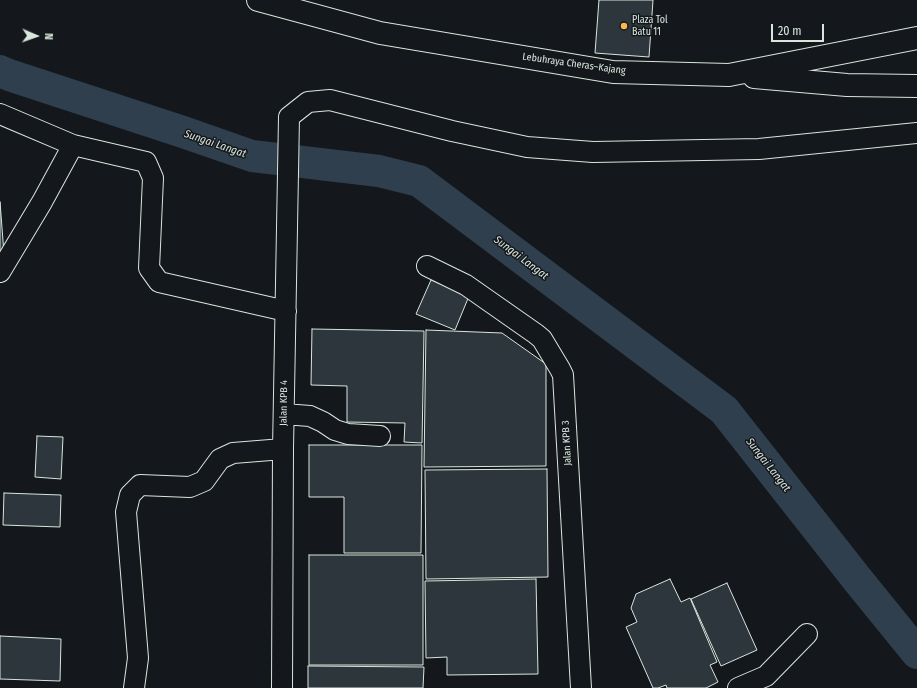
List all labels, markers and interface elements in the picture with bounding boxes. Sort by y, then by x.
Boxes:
place label: Plaza Tol Batu 11 [632,14,668,38]
north arrow [16,16,56,56]
scale bar [773,16,826,42]
marker: Plaza Tol Batu 11 [619,21,629,31]
text: 20 m [778,24,802,38]
text: N [42,33,55,40]
street label: Lebuhraya Cheras–Kajang [522,51,626,77]
water label: Sungai Langat [182,127,248,161]
water label: Sungai Langat [491,233,551,283]
street label: Jalan KPB 4 [278,380,290,426]
street label: Jalan KPB 3 [560,420,574,466]
water label: Sungai Langat [743,435,793,495]

